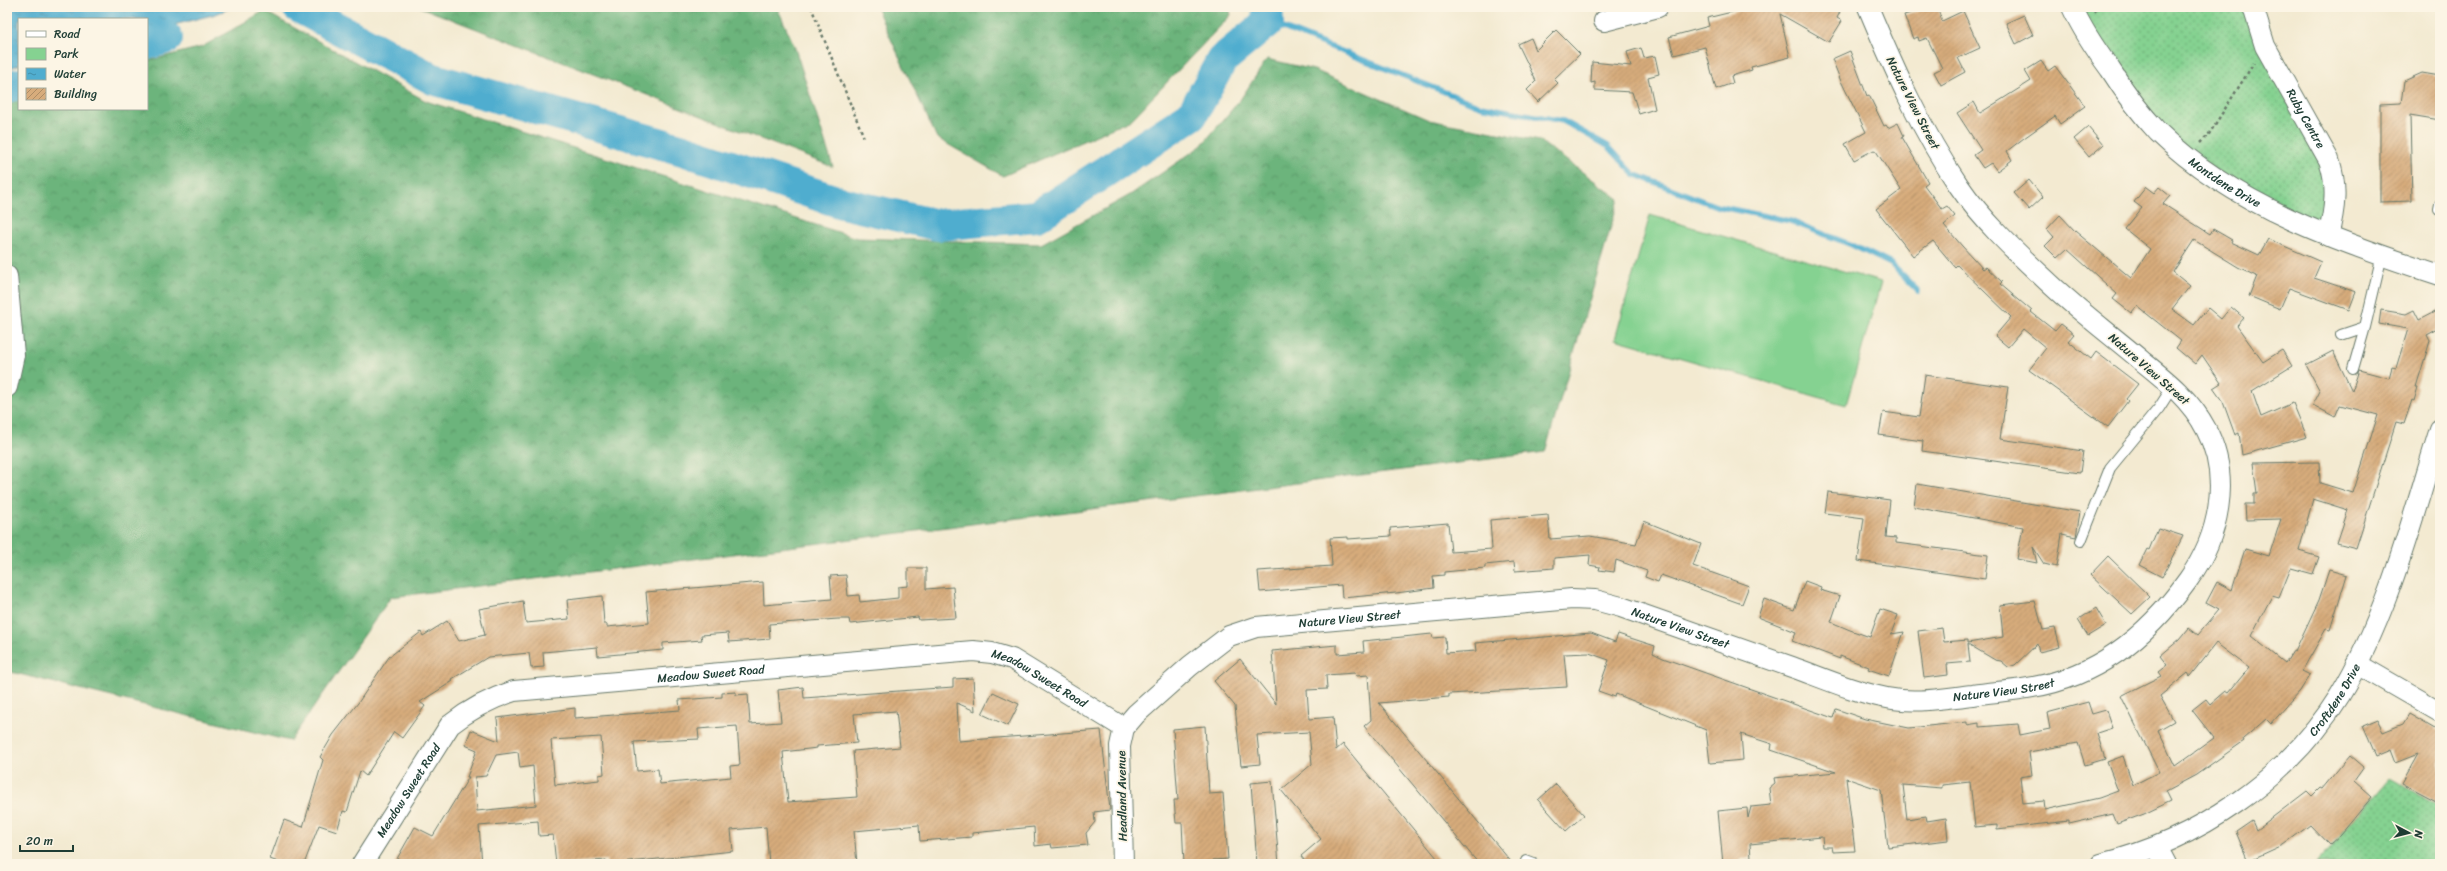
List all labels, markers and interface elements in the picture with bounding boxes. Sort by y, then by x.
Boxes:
legend [18,18,148,110]
text: Road [54,23,81,45]
text: Park [54,43,79,65]
street label: Nature View Street [1880,52,1947,155]
text: Water [54,63,87,85]
text: Building [54,83,97,105]
street label: Ruby Centre [2280,84,2332,153]
street label: Montdene Drive [2183,151,2265,214]
street label: Nature View Street [2103,327,2196,412]
street label: Nature View Street [1628,601,1734,656]
street label: Nature View Street [1298,603,1403,634]
street label: Meadow Sweet Road [989,642,1092,714]
street label: Meadow Sweet Road [656,658,766,689]
street label: Croftdene Drive [2303,659,2367,741]
street label: Nature View Street [1952,671,2058,708]
street label: Meadow Sweet Road [370,738,447,842]
street label: Headland Avenue [1110,750,1134,842]
north arrow [2389,813,2429,853]
scale bar [20,827,73,853]
text: N [2408,828,2428,839]
text: 20 m [26,830,53,852]

